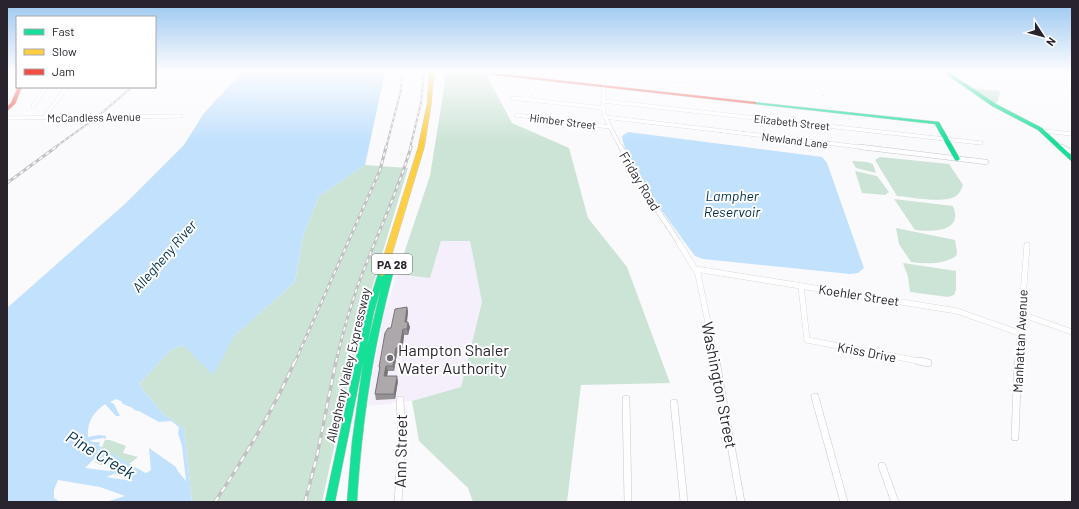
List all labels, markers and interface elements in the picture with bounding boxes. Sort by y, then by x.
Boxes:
legend [16,16,156,88]
north arrow [1023,16,1063,56]
text: Fast [52,24,75,38]
text: N [1044,35,1059,49]
text: Slow [52,44,77,58]
text: Jam [52,64,75,78]
street label: McCandless Avenue [47,110,141,124]
street label: Himber Street [529,110,597,132]
street label: Elizabeth Street [753,112,831,132]
street label: Newland Lane [761,129,829,151]
street label: Friday Road [616,148,664,214]
water label: Lampher Reservoir [704,187,761,220]
water label: Allegheny River [128,216,201,295]
road number: PA 28 [372,254,412,274]
street label: Koehler Street [817,281,901,309]
street label: Allegheny Valley Expressway [322,286,374,444]
street label: Manhattan Avenue [1009,289,1031,393]
street label: Washington Street [698,320,742,450]
street label: Kriss Drive [836,338,898,366]
place label: Hampton Shaler Water Authority [398,340,509,377]
marker: Hampton Shaler Water Authority [385,353,395,363]
street label: Ann Street [390,414,410,488]
water label: Pine Creek [63,426,140,483]

